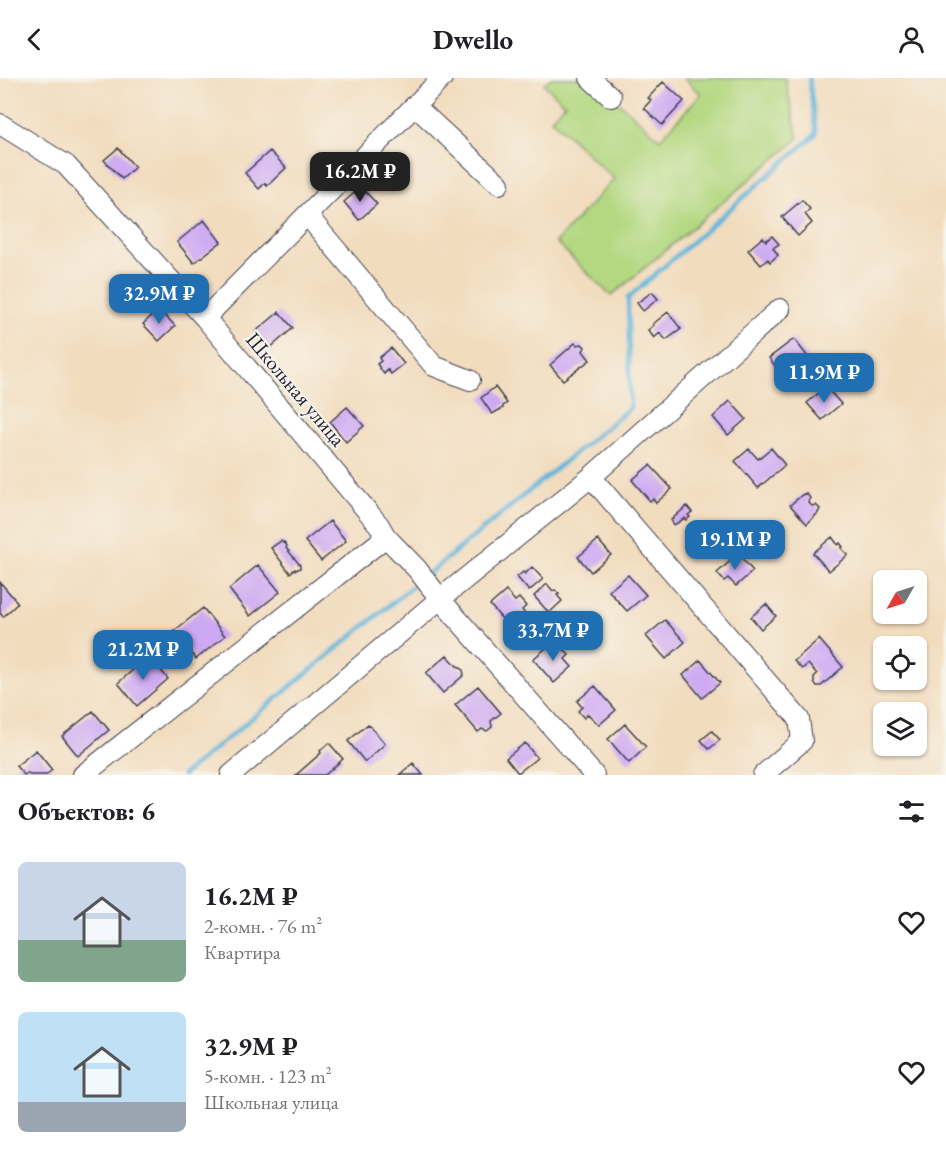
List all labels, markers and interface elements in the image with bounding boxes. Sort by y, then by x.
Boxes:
text: Dwello [433,22,513,57]
icon: back [18,23,51,56]
icon: person [895,23,928,56]
pin: 16.2M ₽ [305,152,415,203]
text: 16.2M ₽ [324,158,396,184]
pin: 32.9M ₽ [104,274,214,325]
text: 32.9M ₽ [123,280,195,306]
street label: Школьная улица [240,326,352,452]
pin: 11.9M ₽ [769,353,879,404]
text: 11.9M ₽ [788,359,860,385]
pin: 19.1M ₽ [680,520,790,571]
text: 19.1M ₽ [699,526,771,552]
north arrow [873,570,927,624]
map controls [873,570,927,756]
pin: 33.7M ₽ [498,611,608,662]
text: 33.7M ₽ [517,617,589,643]
pin: 21.2M ₽ [88,630,198,681]
text: 21.2M ₽ [107,636,179,662]
button: locate [873,636,927,690]
button: layers [873,702,927,756]
text: Объектов: 6 [18,794,155,828]
icon: filters [895,795,928,828]
text: 16.2M ₽ [204,879,298,913]
icon: home [66,886,138,958]
icon: heart [895,906,928,939]
text: 2-комн. · 76 m² [204,913,322,939]
text: Квартира [204,939,281,965]
text: 32.9M ₽ [204,1029,298,1063]
icon: home [66,1036,138,1108]
icon: heart [895,1056,928,1089]
text: 5-комн. · 123 m² [204,1063,332,1089]
text: Школьная улица [204,1089,339,1115]

